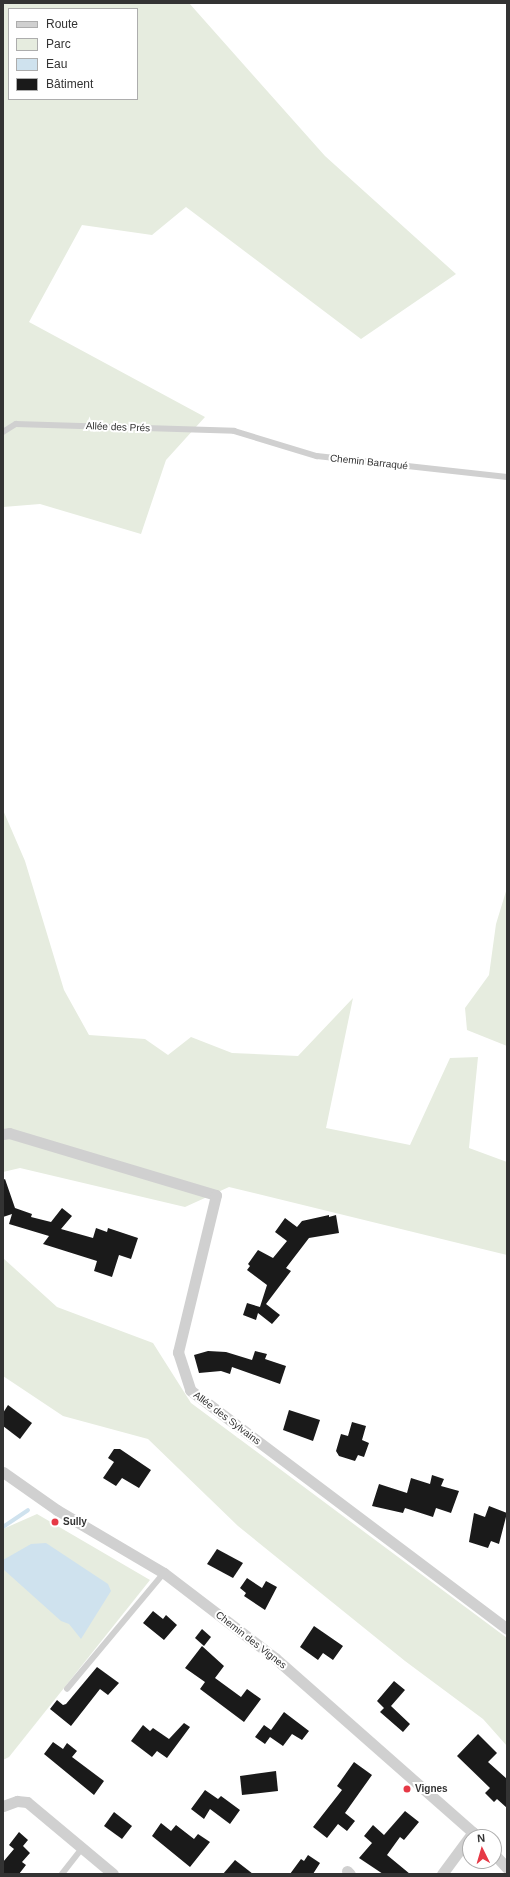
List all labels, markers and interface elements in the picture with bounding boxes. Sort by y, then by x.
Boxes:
legend [8,8,138,100]
text: Route [46,17,78,31]
text: Parc [46,37,71,51]
text: Eau [46,57,67,71]
text: Bâtiment [46,77,93,91]
street label: Allée des Prés [86,420,150,434]
street label: Chemin Barraqué [329,452,409,472]
street label: Allée des Sylvains [191,1389,263,1447]
place label: Sully [63,1516,87,1528]
marker: Sully [50,1517,60,1527]
street label: Chemin des Vignes [213,1609,289,1671]
place label: Vignes [415,1783,448,1795]
marker: Vignes [402,1784,412,1794]
north arrow [462,1829,502,1869]
text: N [477,1832,486,1844]

